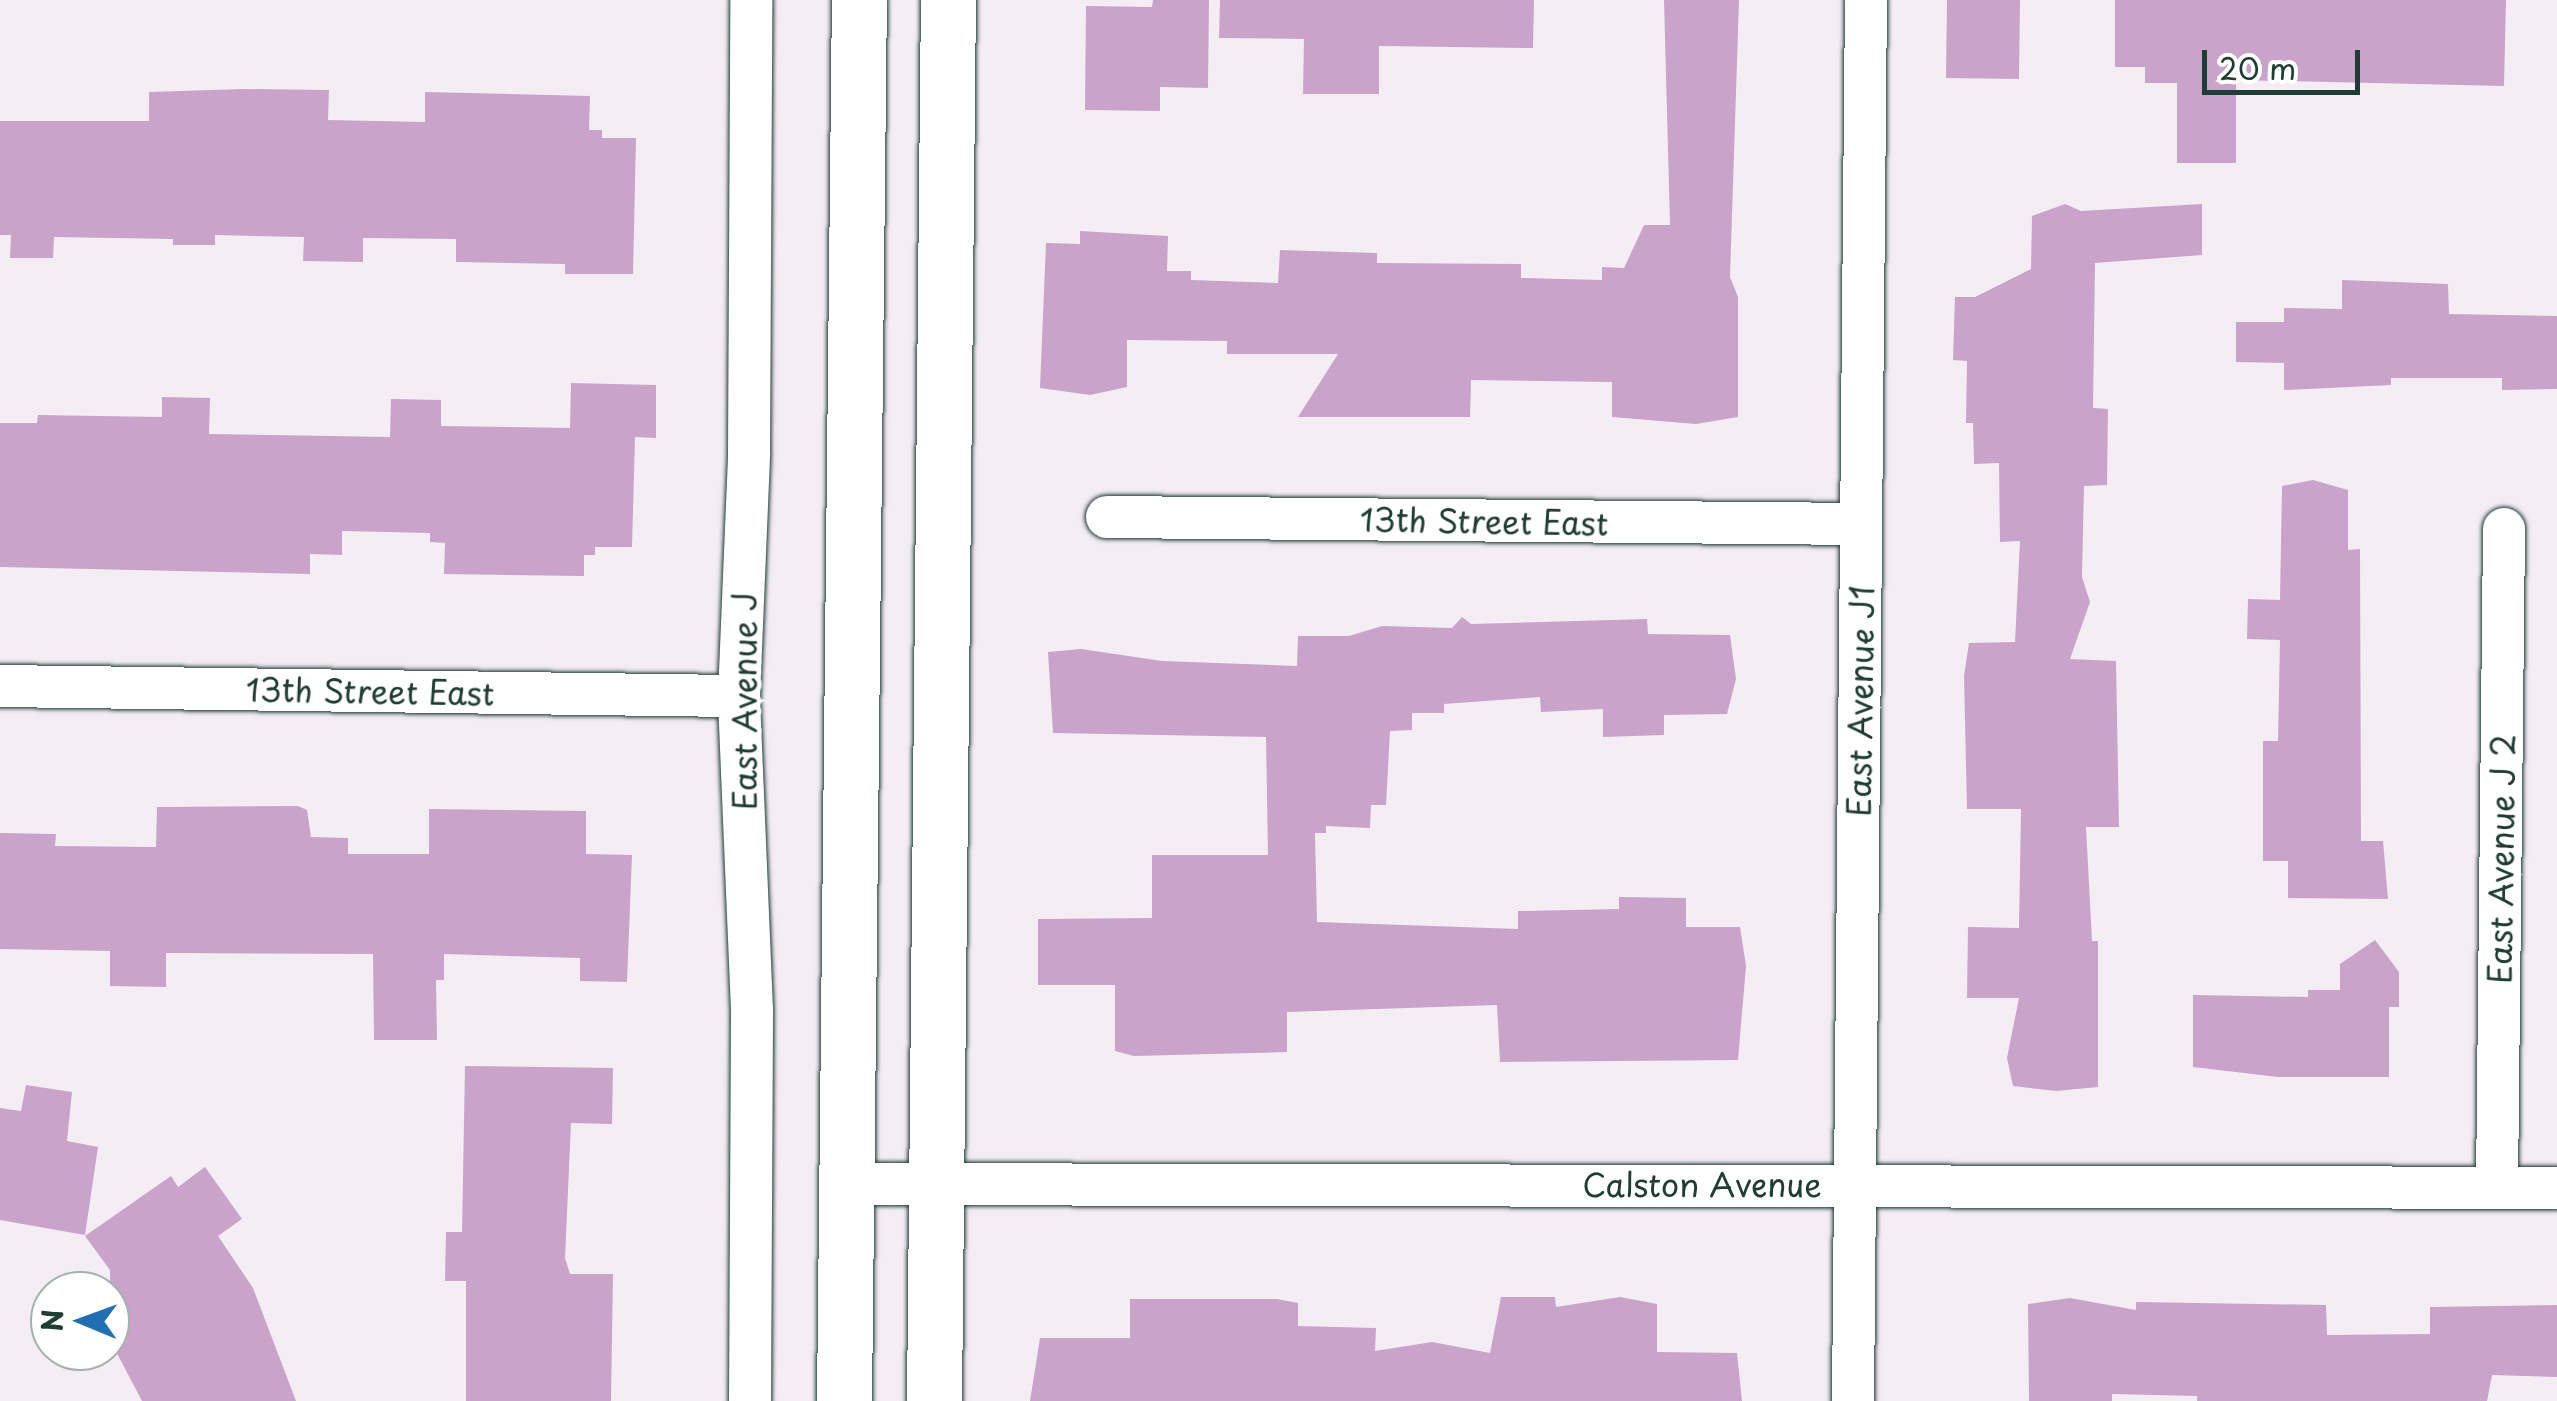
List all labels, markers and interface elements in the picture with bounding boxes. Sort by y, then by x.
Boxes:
scale bar [2207,30,2364,92]
text: 20 m [2219,45,2296,90]
street label: 13th Street East [1359,500,1609,542]
street label: East Avenue J1 [1839,585,1881,817]
street label: East Avenue J [725,593,763,809]
street label: 13th Street East [245,670,495,712]
street label: East Avenue J 2 [2480,734,2522,984]
street label: Calston Avenue [1584,1165,1820,1203]
north arrow [30,1271,130,1371]
text: N [30,1309,73,1332]

